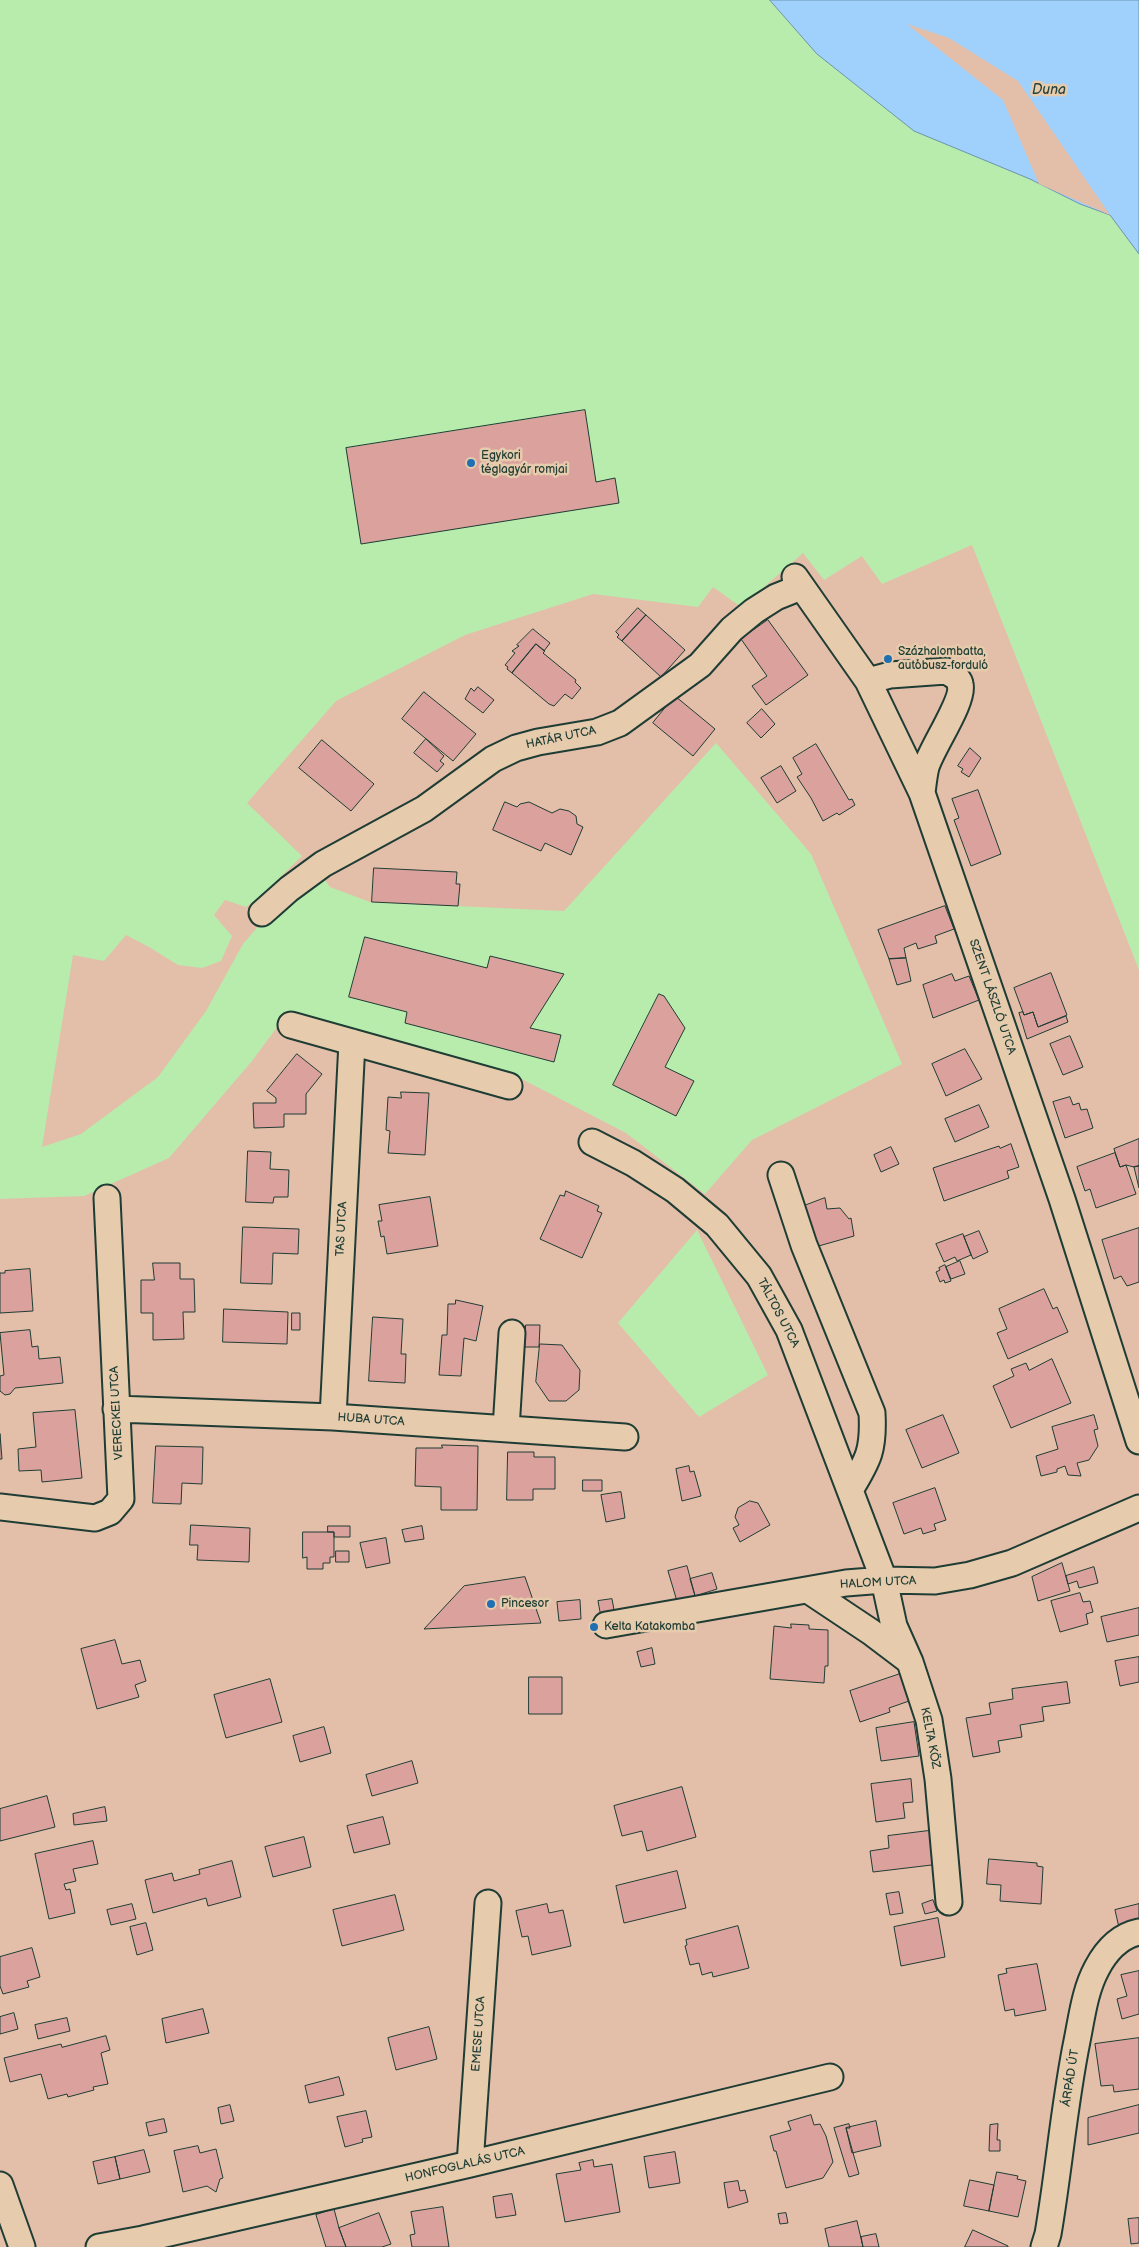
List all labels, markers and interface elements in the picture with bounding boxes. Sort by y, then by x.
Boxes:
water label: Duna [1032,82,1066,98]
place label: Egykori téglagyár romjai [481,449,568,477]
marker: Egykori téglagyár romjai [465,457,477,469]
place label: Százhalombatta, autóbusz-forduló [898,645,988,673]
marker: Százhalombatta, autóbusz-forduló [882,653,894,665]
street label: HATÁR UTCA [525,724,597,752]
street label: SZENT LÁSZLÓ UTCA [965,937,1019,1057]
street label: TAS UTCA [333,1201,351,1257]
street label: TÁLTOS UTCA [754,1276,802,1350]
street label: VERECKEI UTCA [107,1366,127,1460]
street label: HUBA UTCA [337,1410,405,1430]
street label: HALOM UTCA [839,1574,917,1592]
place label: Pincesor [501,1597,549,1611]
marker: Pincesor [485,1598,497,1610]
place label: Kelta Katakomba [604,1620,695,1634]
marker: Kelta Katakomba [588,1621,600,1633]
street label: KELTA KÖZ [917,1706,943,1770]
street label: EMESE UTCA [469,1996,489,2072]
street label: ÁRPÁD ÚT [1059,2048,1083,2108]
street label: HONFOGLALÁS UTCA [404,2144,526,2186]

